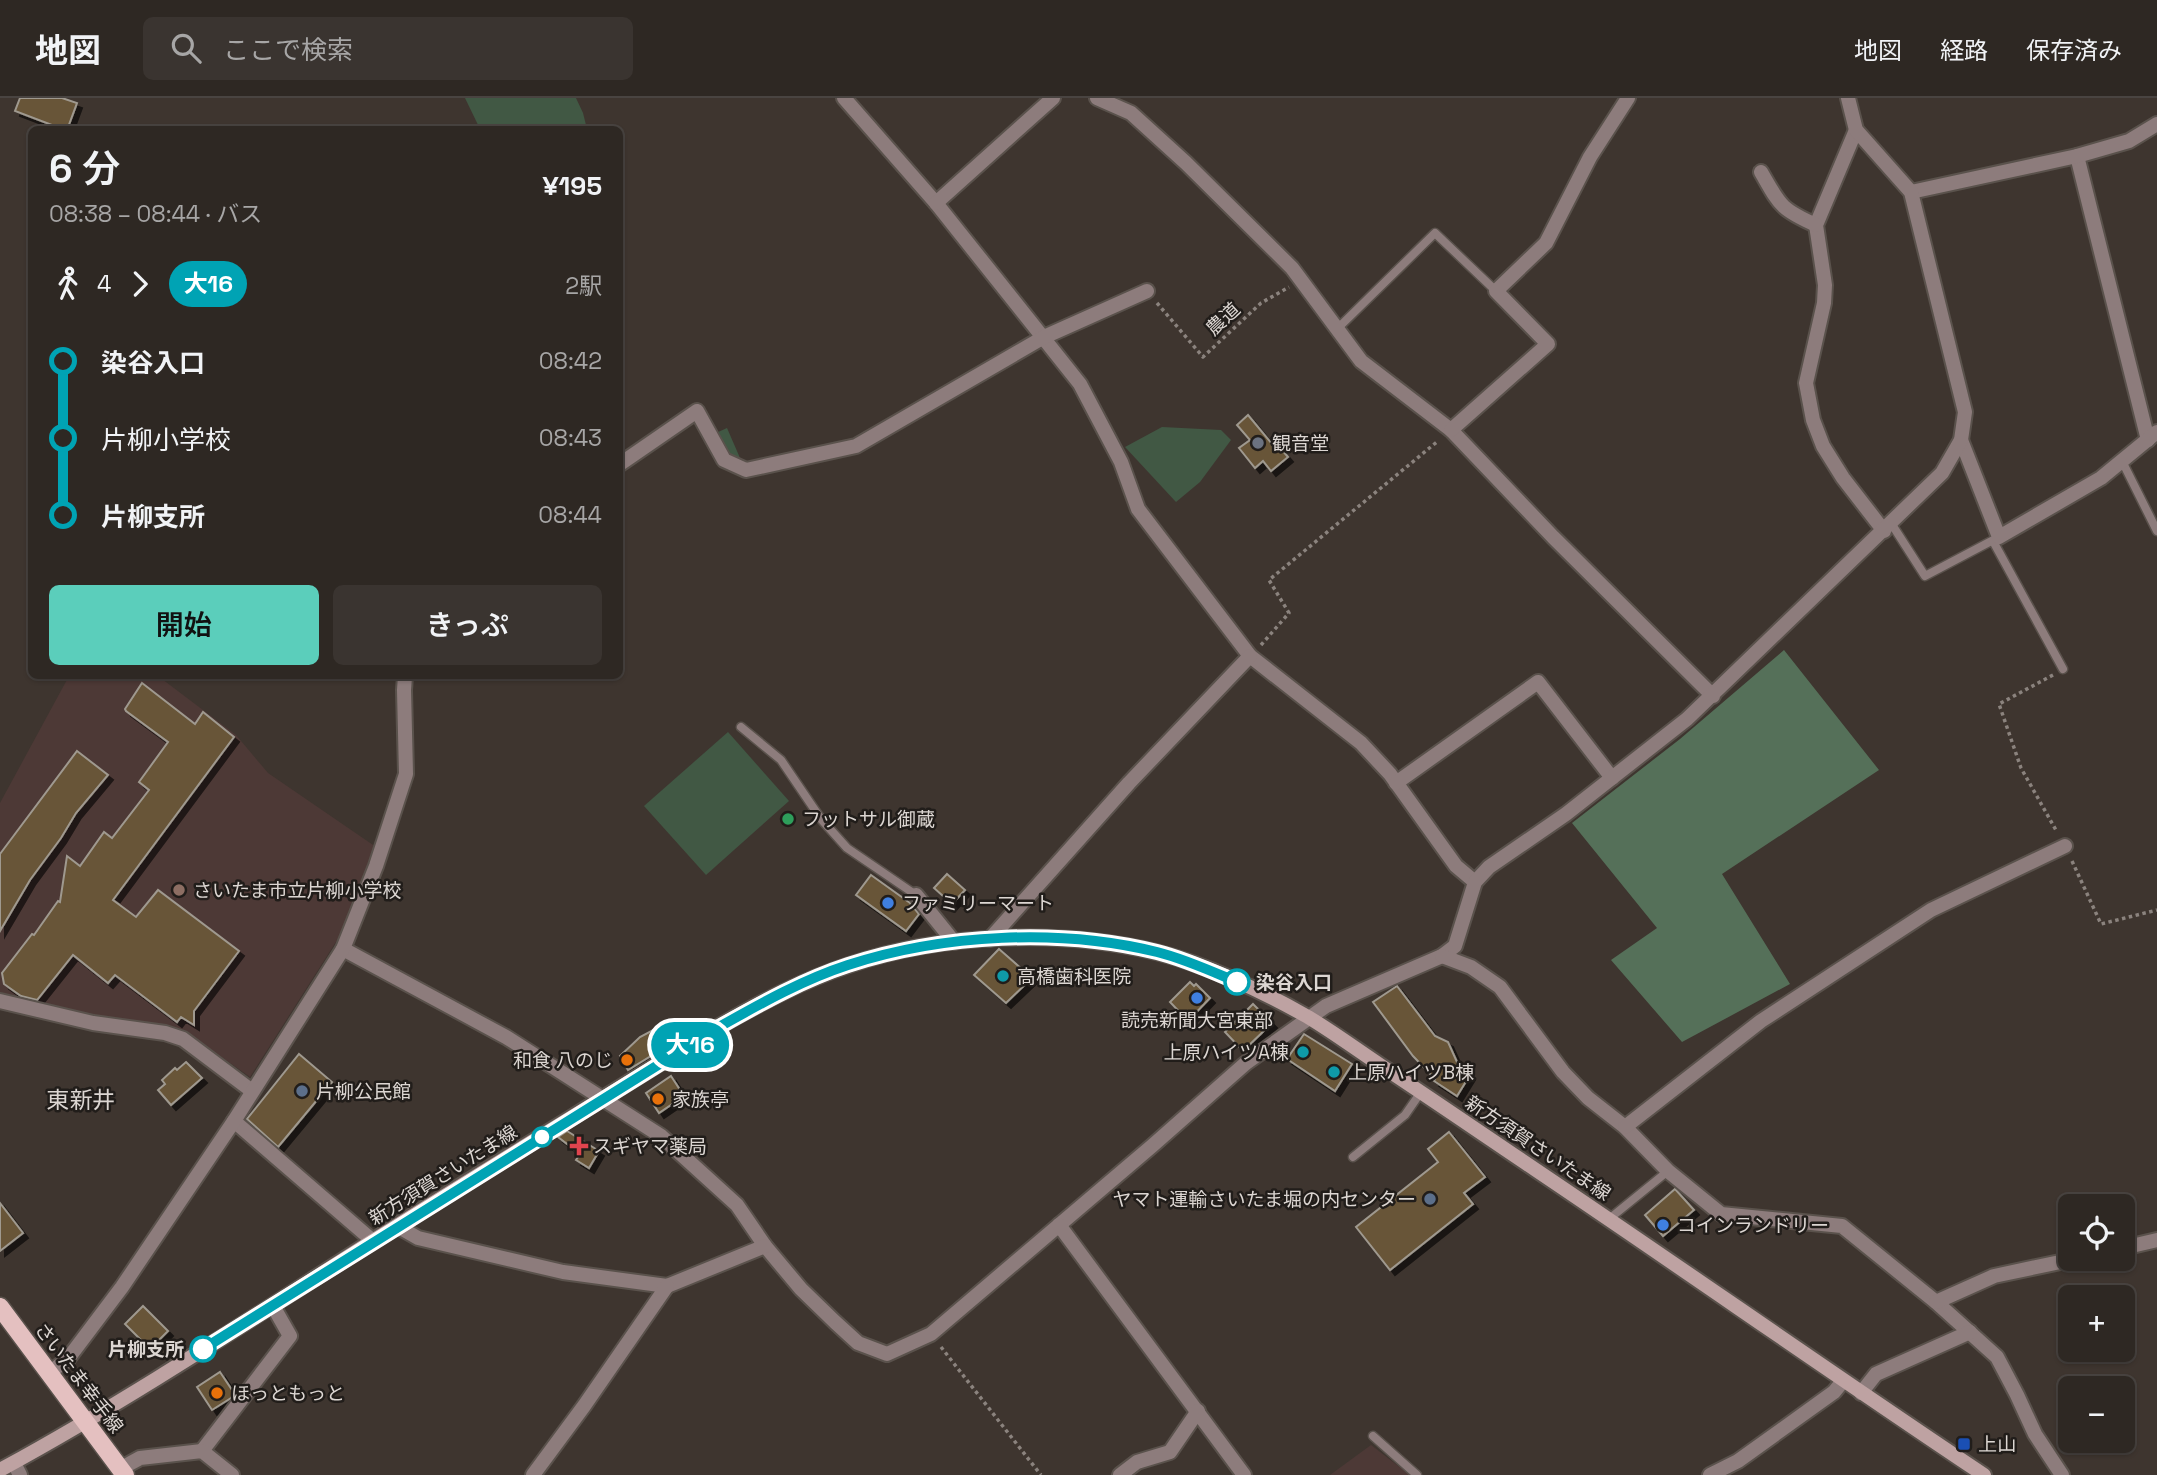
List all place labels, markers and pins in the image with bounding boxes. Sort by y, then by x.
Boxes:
place label: 観音堂 [1272,431,1329,456]
marker: 観音堂 [1250,435,1266,451]
place label: フットサル御蔵 [802,807,935,832]
marker: フットサル御蔵 [780,811,796,827]
place label: さいたま市立片柳小学校 [193,878,401,903]
marker: さいたま市立片柳小学校 [171,882,187,898]
place label: ファミリーマート [902,891,1054,916]
marker: ファミリーマート [880,895,896,911]
place label: 高橋歯科医院 [1017,964,1131,989]
marker: 高橋歯科医院 [995,968,1011,984]
marker: 染谷入口 [1224,969,1250,995]
place label: 染谷入口 [1256,970,1332,995]
marker: 読売新聞大宮東部 [1189,990,1205,1006]
place label: 読売新聞大宮東部 [1121,1008,1273,1033]
place label: 上原ハイツA棟 [1163,1040,1289,1065]
marker: 上原ハイツA棟 [1295,1044,1311,1060]
place label: 和食 八のじ [513,1048,613,1073]
marker: 和食 八のじ [619,1052,635,1068]
place label: 上原ハイツB棟 [1348,1060,1474,1085]
marker: 上原ハイツB棟 [1326,1064,1342,1080]
place label: 片柳公民館 [316,1079,411,1104]
marker: 片柳公民館 [294,1083,310,1099]
place label: 家族亭 [672,1087,729,1112]
marker: 家族亭 [650,1091,666,1107]
unlabelled marker [532,1127,552,1147]
place label: スギヤマ薬局 [593,1134,707,1159]
marker: スギヤマ薬局 [571,1138,587,1154]
place label: ヤマト運輸さいたま堀の内センター [1113,1187,1416,1212]
marker: ヤマト運輸さいたま堀の内センター [1422,1191,1438,1207]
place label: コインランドリー [1677,1213,1829,1238]
marker: コインランドリー [1655,1217,1671,1233]
marker: 片柳支所 [190,1336,216,1362]
place label: 片柳支所 [108,1337,184,1362]
place label: ほっともっと [231,1381,345,1406]
marker: ほっともっと [209,1385,225,1401]
place label: 上山 [1978,1432,2016,1457]
marker: 上山 [1956,1436,1972,1452]

